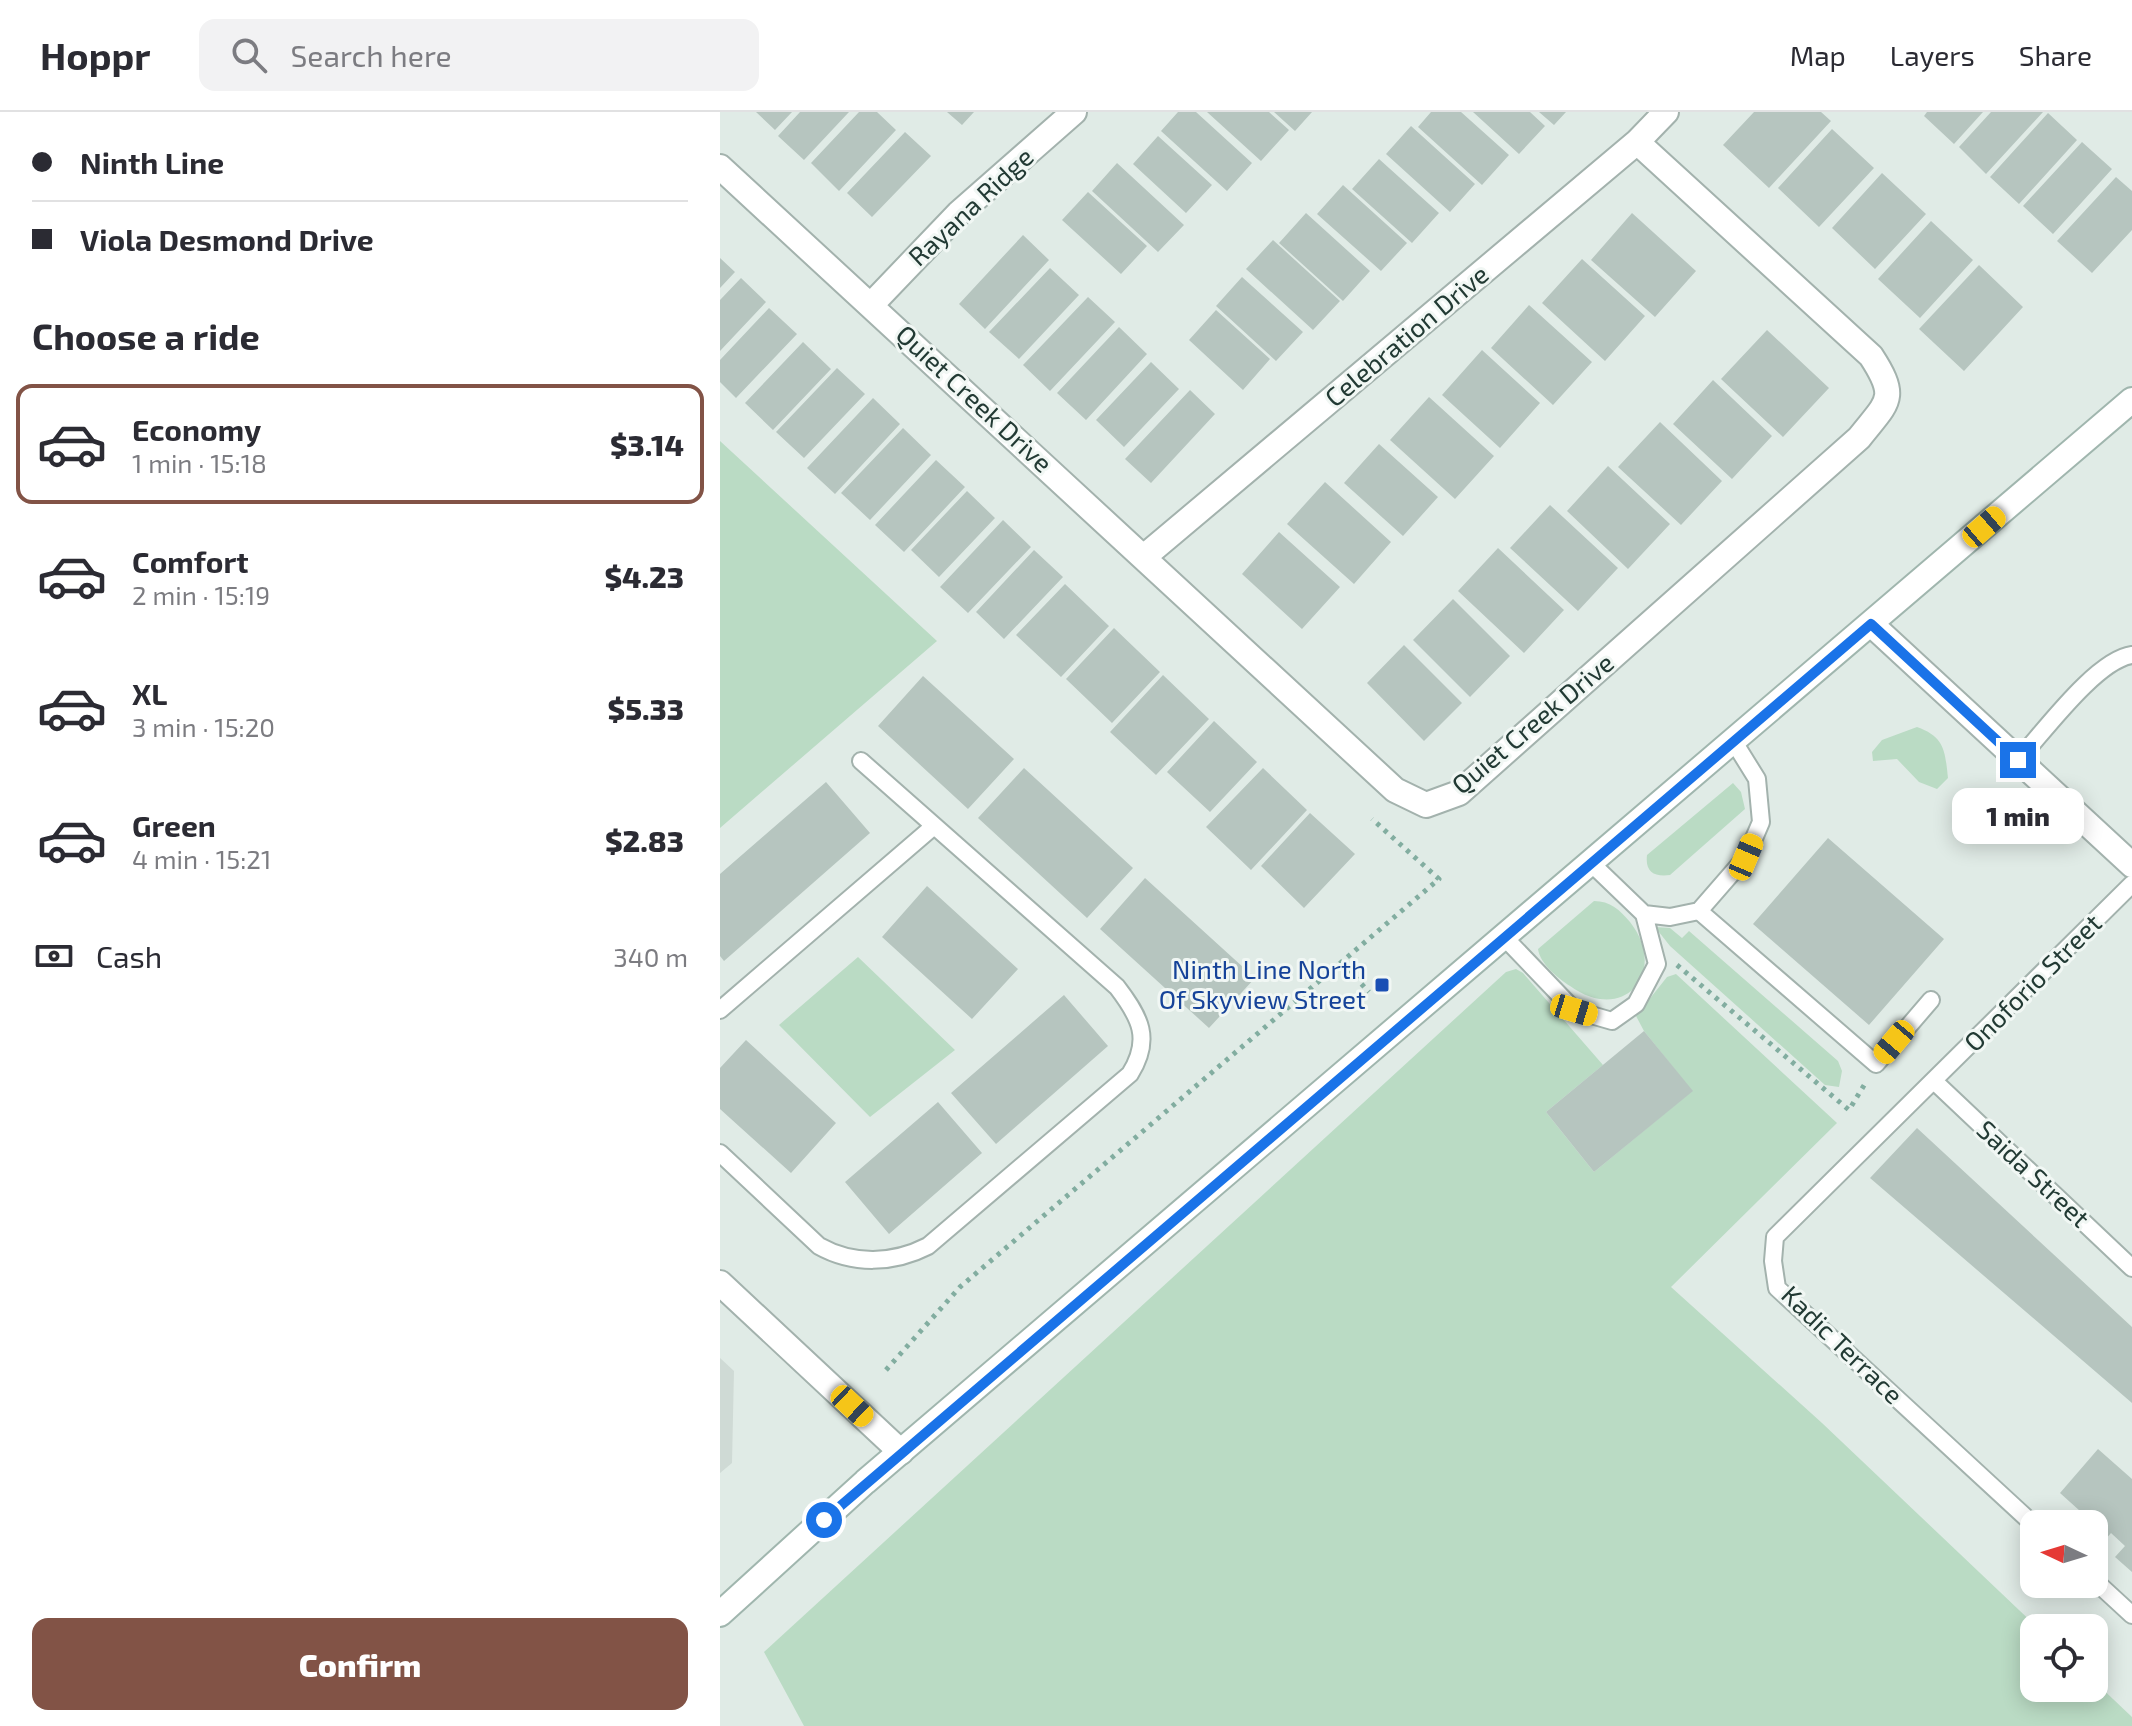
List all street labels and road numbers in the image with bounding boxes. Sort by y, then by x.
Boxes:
street label: Rayana Ridge [901,140,1039,272]
street label: Celebration Drive [1318,257,1494,412]
street label: Quiet Creek Drive [891,318,1059,478]
street label: Quiet Creek Drive [1445,646,1619,800]
street label: Onoforio Street [1957,907,2107,1057]
street label: Saida Street [1971,1113,2097,1233]
street label: Kadic Terrace [1776,1278,1910,1409]

